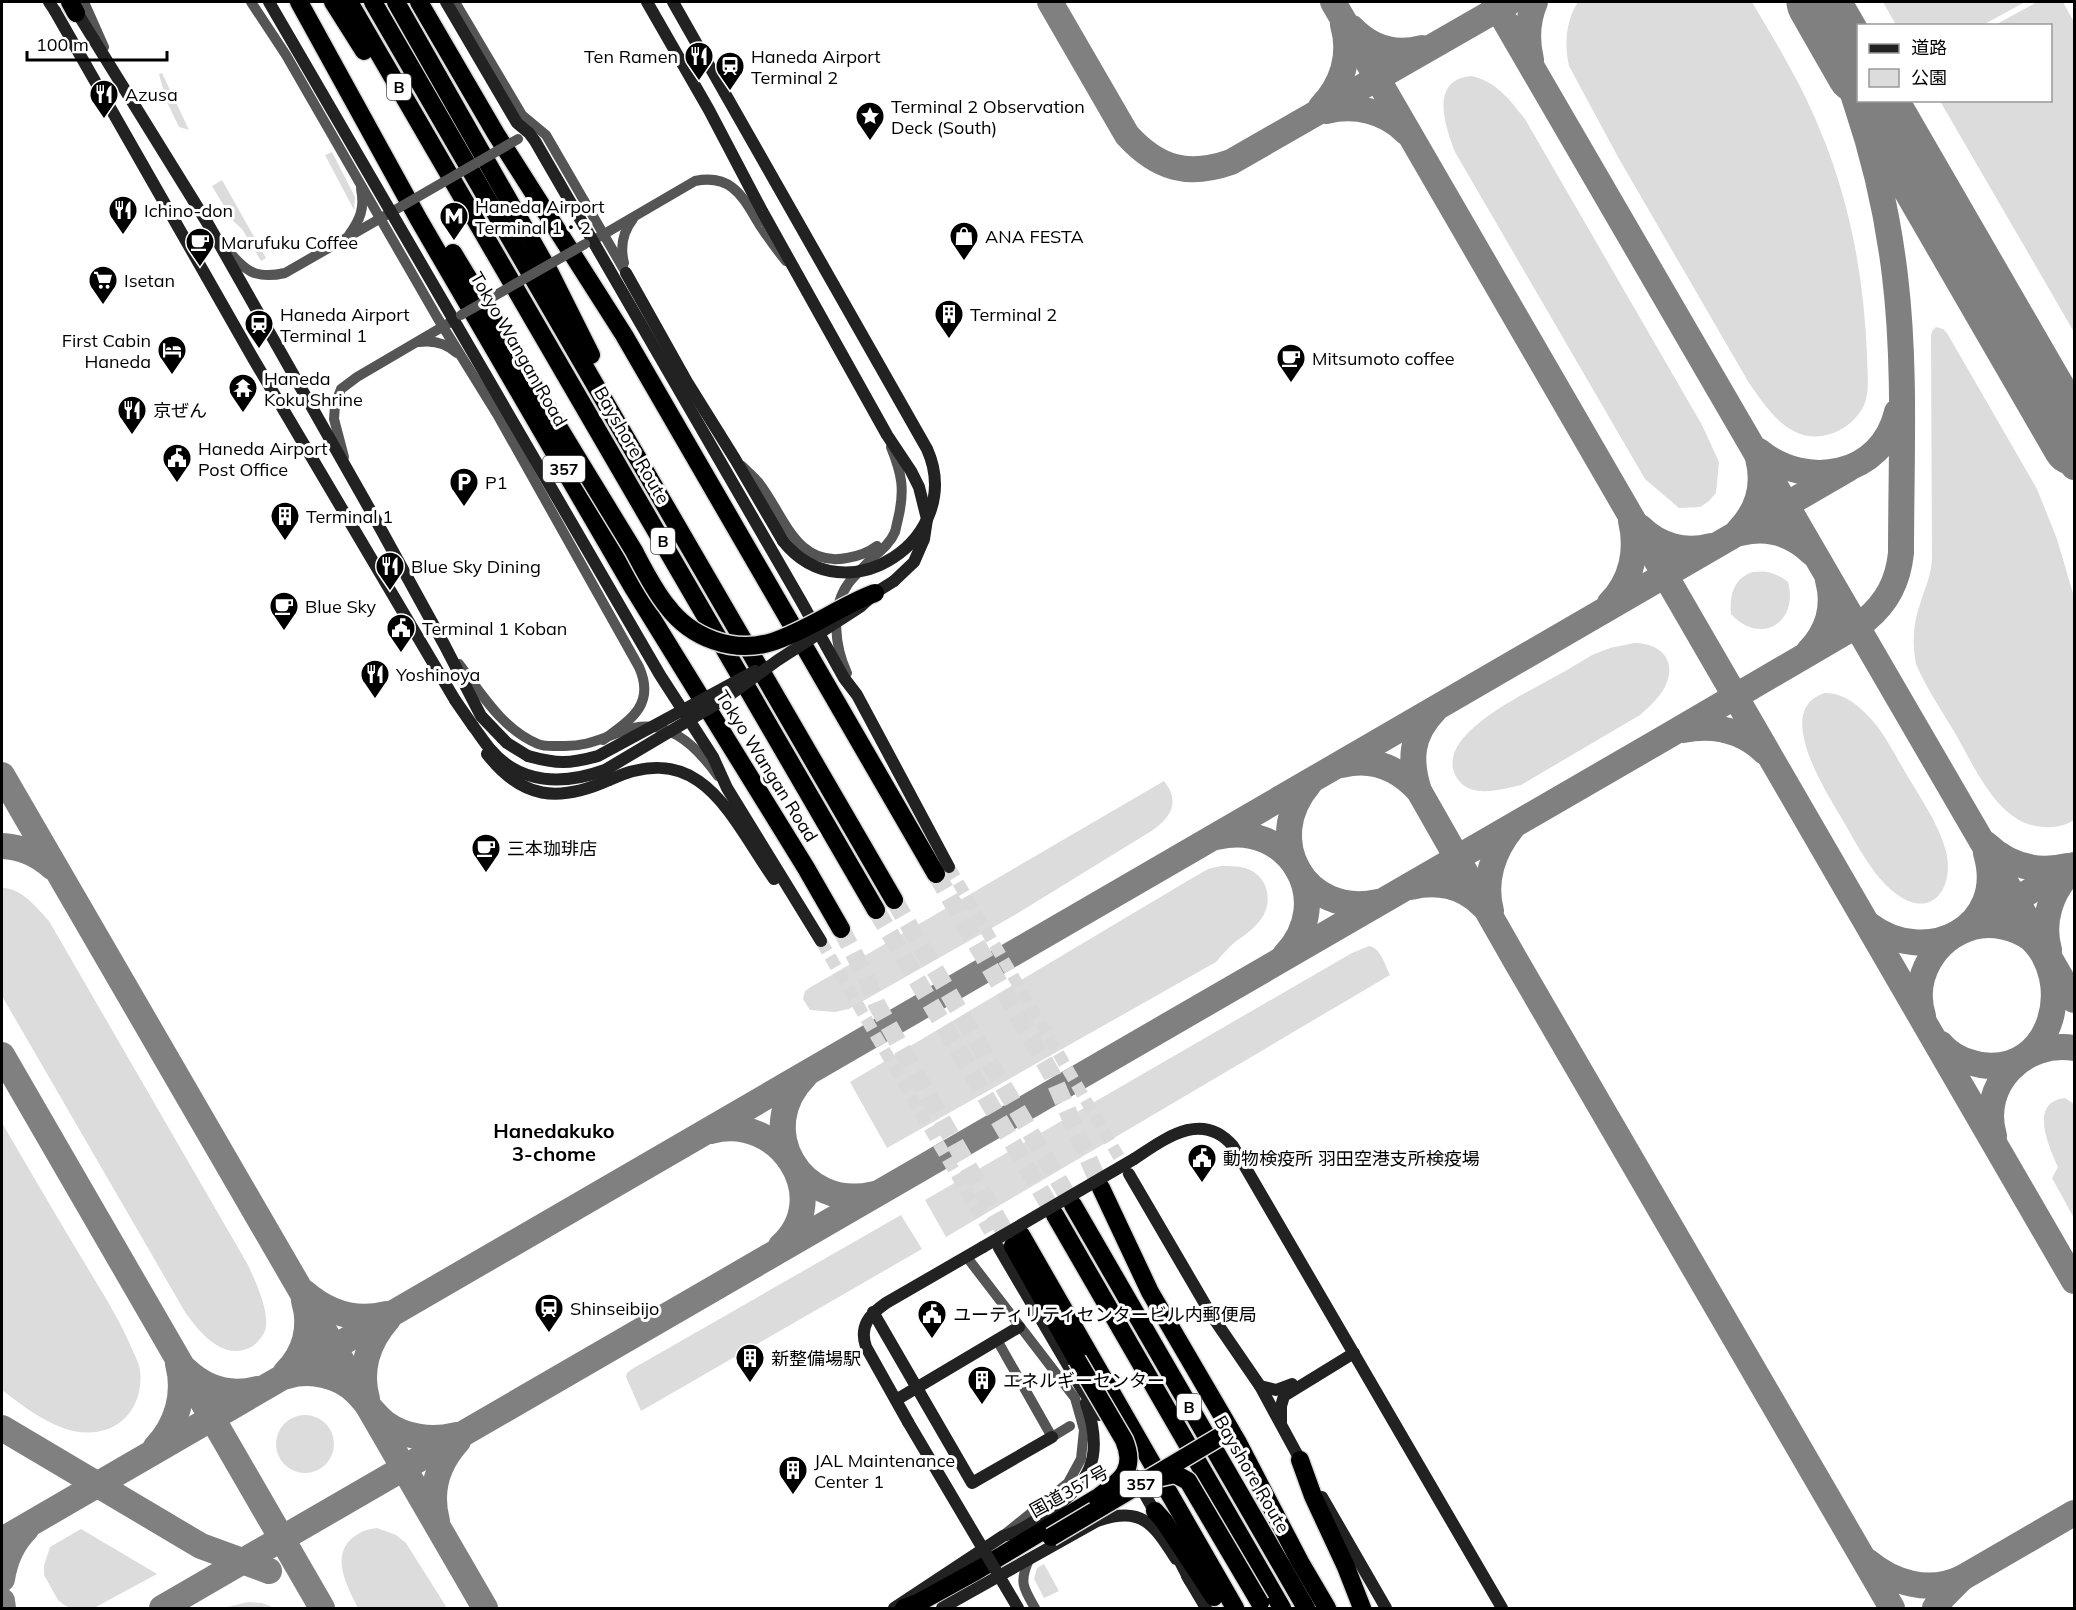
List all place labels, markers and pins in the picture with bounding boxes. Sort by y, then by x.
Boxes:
restaurant icon: Ten Ramen [683,40,715,82]
place label: Ten Ramen [584,45,678,68]
place label: Haneda Airport Terminal 2 [751,45,881,89]
station icon: Haneda Airport Terminal 2 [714,50,746,92]
restaurant icon: Azusa [88,78,120,120]
place label: Azusa [125,83,178,106]
place label: Terminal 2 Observation Deck (South) [891,95,1085,139]
place icon: Terminal 2 Observation Deck (South) [854,100,886,142]
restaurant icon: Ichino-don [107,194,139,236]
place label: Haneda Airport Terminal 1・2 [475,195,605,239]
place label: Ichino-don [144,199,233,222]
metro station icon: Haneda Airport Terminal 1・2 [438,200,470,242]
shop icon: ANA FESTA [948,220,980,262]
place label: ANA FESTA [985,225,1084,248]
cafe icon: Marufuku Coffee [184,226,216,268]
place label: Marufuku Coffee [221,231,358,254]
supermarket icon: Isetan [87,264,119,306]
place label: Isetan [124,269,175,292]
building icon: Terminal 2 [933,298,965,340]
place label: Haneda Airport Terminal 1 [280,303,410,347]
place label: Terminal 2 [970,303,1057,326]
station icon: Haneda Airport Terminal 1 [243,308,275,350]
place label: First Cabin Haneda [62,329,151,373]
hotel icon: First Cabin Haneda [156,334,188,376]
cafe icon: Mitsumoto coffee [1275,342,1307,384]
place label: Mitsumoto coffee [1312,347,1455,370]
place label: Haneda Koku Shrine [264,367,363,411]
temple icon: Haneda Koku Shrine [227,372,259,414]
restaurant icon: 京ぜん [116,394,148,436]
place label: 京ぜん [153,399,207,422]
place label: Haneda Airport Post Office [198,437,328,481]
public building icon: Haneda Airport Post Office [161,442,193,484]
parking icon: P1 [448,466,480,508]
place label: P1 [485,471,508,494]
building icon: Terminal 1 [269,500,301,542]
place label: Terminal 1 [306,505,393,528]
restaurant icon: Blue Sky Dining [374,550,406,592]
place label: Blue Sky Dining [411,555,541,578]
cafe icon: Blue Sky [268,590,300,632]
place label: Blue Sky [305,595,377,618]
public building icon: Terminal 1 Koban [385,612,417,654]
place label: Terminal 1 Koban [422,617,567,640]
restaurant icon: Yoshinoya [359,658,391,700]
place label: Yoshinoya [395,663,480,686]
cafe icon: 三本珈琲店 [470,832,502,874]
place label: 三本珈琲店 [507,837,597,860]
public building icon: 動物検疫所 羽田空港支所検疫場 [1186,1142,1218,1184]
place label: 動物検疫所 羽田空港支所検疫場 [1223,1147,1480,1170]
station icon: Shinseibijo [533,1292,565,1334]
place label: Shinseibijo [570,1297,659,1320]
public building icon: ユーティリティセンタービル内郵便局 [916,1298,948,1340]
place label: ユーティリティセンタービル内郵便局 [953,1303,1257,1326]
building icon: 新整備場駅 [734,1342,766,1384]
place label: 新整備場駅 [771,1347,861,1370]
building icon: エネルギーセンター [966,1364,998,1406]
place label: エネルギーセンター [1003,1369,1165,1392]
place label: JAL Maintenance Center 1 [814,1449,955,1493]
building icon: JAL Maintenance Center 1 [777,1454,809,1496]

